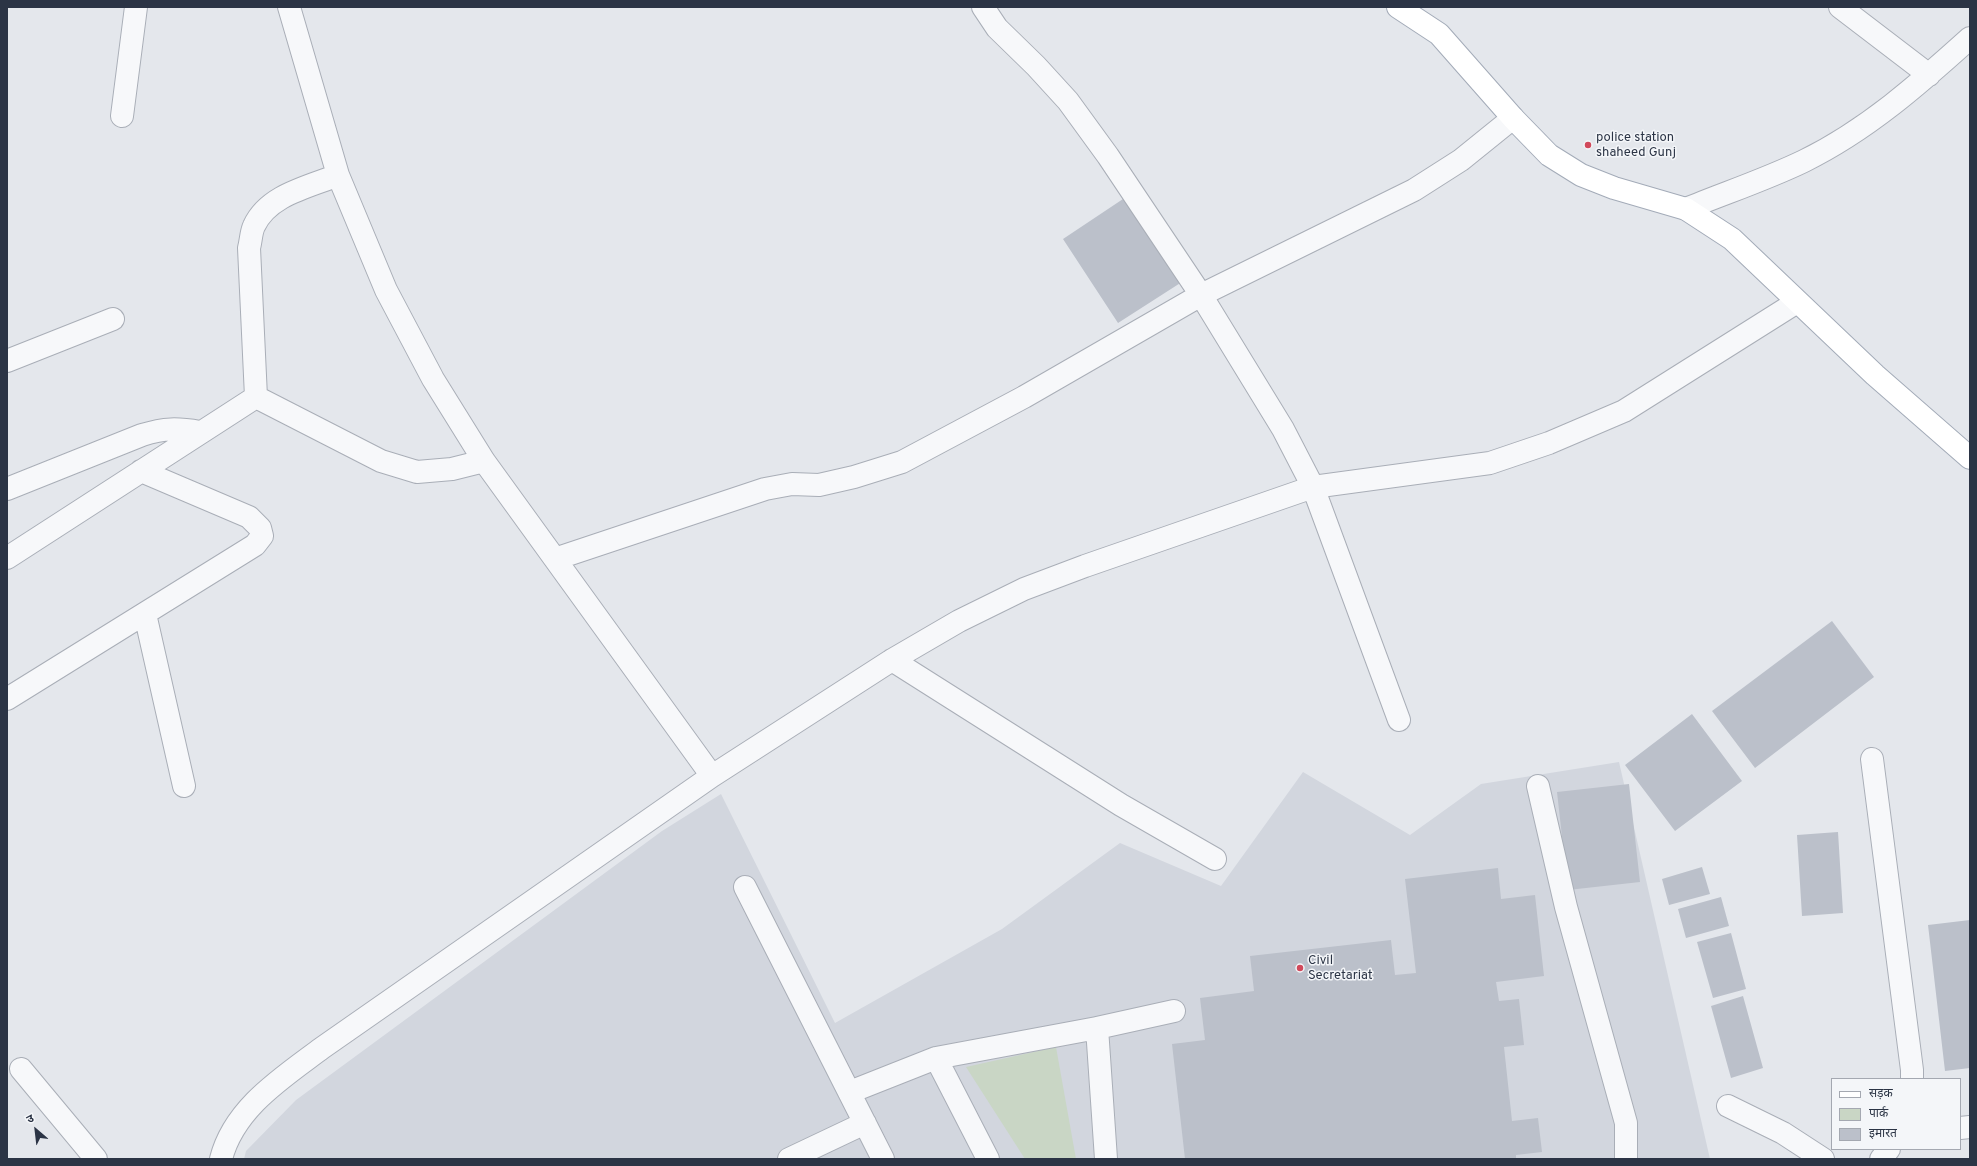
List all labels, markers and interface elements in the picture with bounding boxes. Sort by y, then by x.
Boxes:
place label: police station shaheed Gunj [1596,130,1676,161]
marker: police station shaheed Gunj [1583,140,1593,150]
place label: Civil Secretariat [1308,953,1373,984]
marker: Civil Secretariat [1295,963,1305,973]
legend [1831,1078,1961,1150]
text: सड़क [1869,1086,1893,1102]
text: पार्क [1869,1106,1888,1122]
north arrow [16,1110,56,1150]
text: उ [24,1112,36,1127]
text: इमारत [1869,1126,1897,1142]

